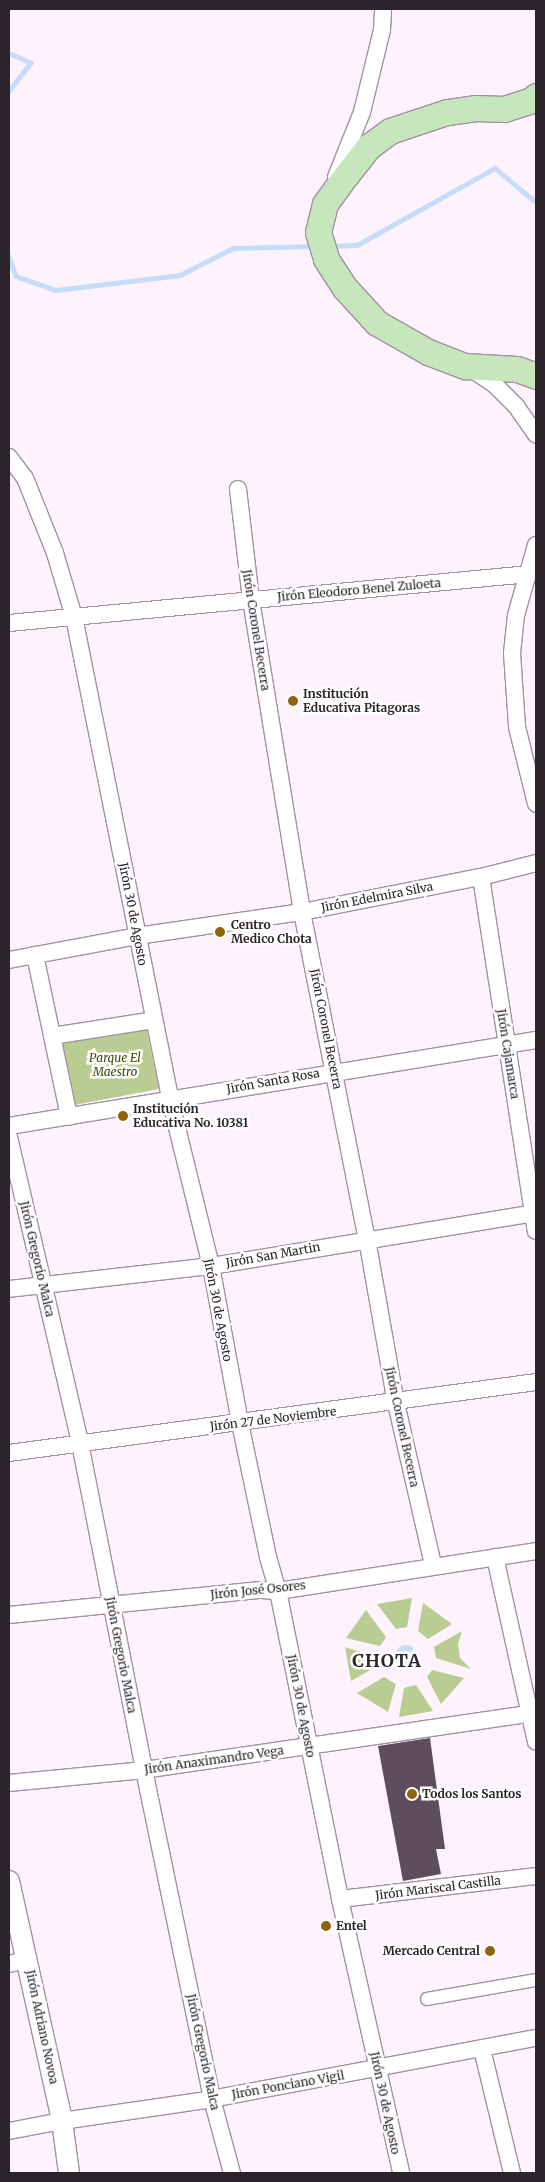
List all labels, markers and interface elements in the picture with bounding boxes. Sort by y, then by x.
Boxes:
street label: Jirón Coronel Becerra [239,568,273,692]
street label: Jirón Eleodoro Benel Zuloeta [277,576,441,604]
place label: Institución Educativa Pitagoras [303,687,420,715]
marker: Institución Educativa Pitagoras [287,695,299,707]
street label: Jirón 30 de Agosto [116,861,150,967]
street label: Jirón Edelmira Silva [320,879,434,915]
place label: Centro Medico Chota [231,918,312,946]
marker: Centro Medico Chota [213,925,227,939]
street label: Jirón Coronel Becerra [307,967,345,1091]
street label: Jirón Cajamarca [494,1008,522,1100]
park label: Parque El Maestro [89,1051,141,1079]
street label: Jirón Santa Rosa [225,1066,321,1096]
place label: Institución Educativa No. 10381 [133,1102,248,1130]
marker: Institución Educativa No. 10381 [117,1110,129,1122]
street label: Jirón Gregorio Malca [17,1200,57,1318]
street label: Jirón San Martin [225,1240,321,1270]
street label: Jirón 30 de Agosto [201,1257,235,1363]
street label: Jirón Coronel Becerra [382,1366,422,1488]
street label: Jirón 27 de Noviembre [209,1404,337,1434]
street label: Jirón José Osores [210,1578,306,1602]
street label: Jirón Gregorio Malca [103,1595,139,1715]
district label: CHOTA [352,1650,422,1672]
street label: Jirón 30 de Agosto [284,1653,318,1759]
street label: Jirón Anaximandro Vega [143,1743,285,1777]
place label: Todos los Santos [422,1787,521,1801]
marker: Todos los Santos [406,1788,418,1800]
street label: Jirón Mariscal Castilla [374,1873,502,1903]
place label: Entel [336,1919,367,1933]
marker: Entel [320,1920,332,1932]
place label: Mercado Central [383,1944,480,1958]
marker: Mercado Central [484,1945,496,1957]
street label: Jirón Adriano Novoa [23,1969,61,2085]
street label: Jirón Gregorio Malca [184,1993,222,2111]
street label: Jirón 30 de Agosto [367,2050,403,2156]
street label: Jirón Ponciano Vigil [231,2068,345,2102]

